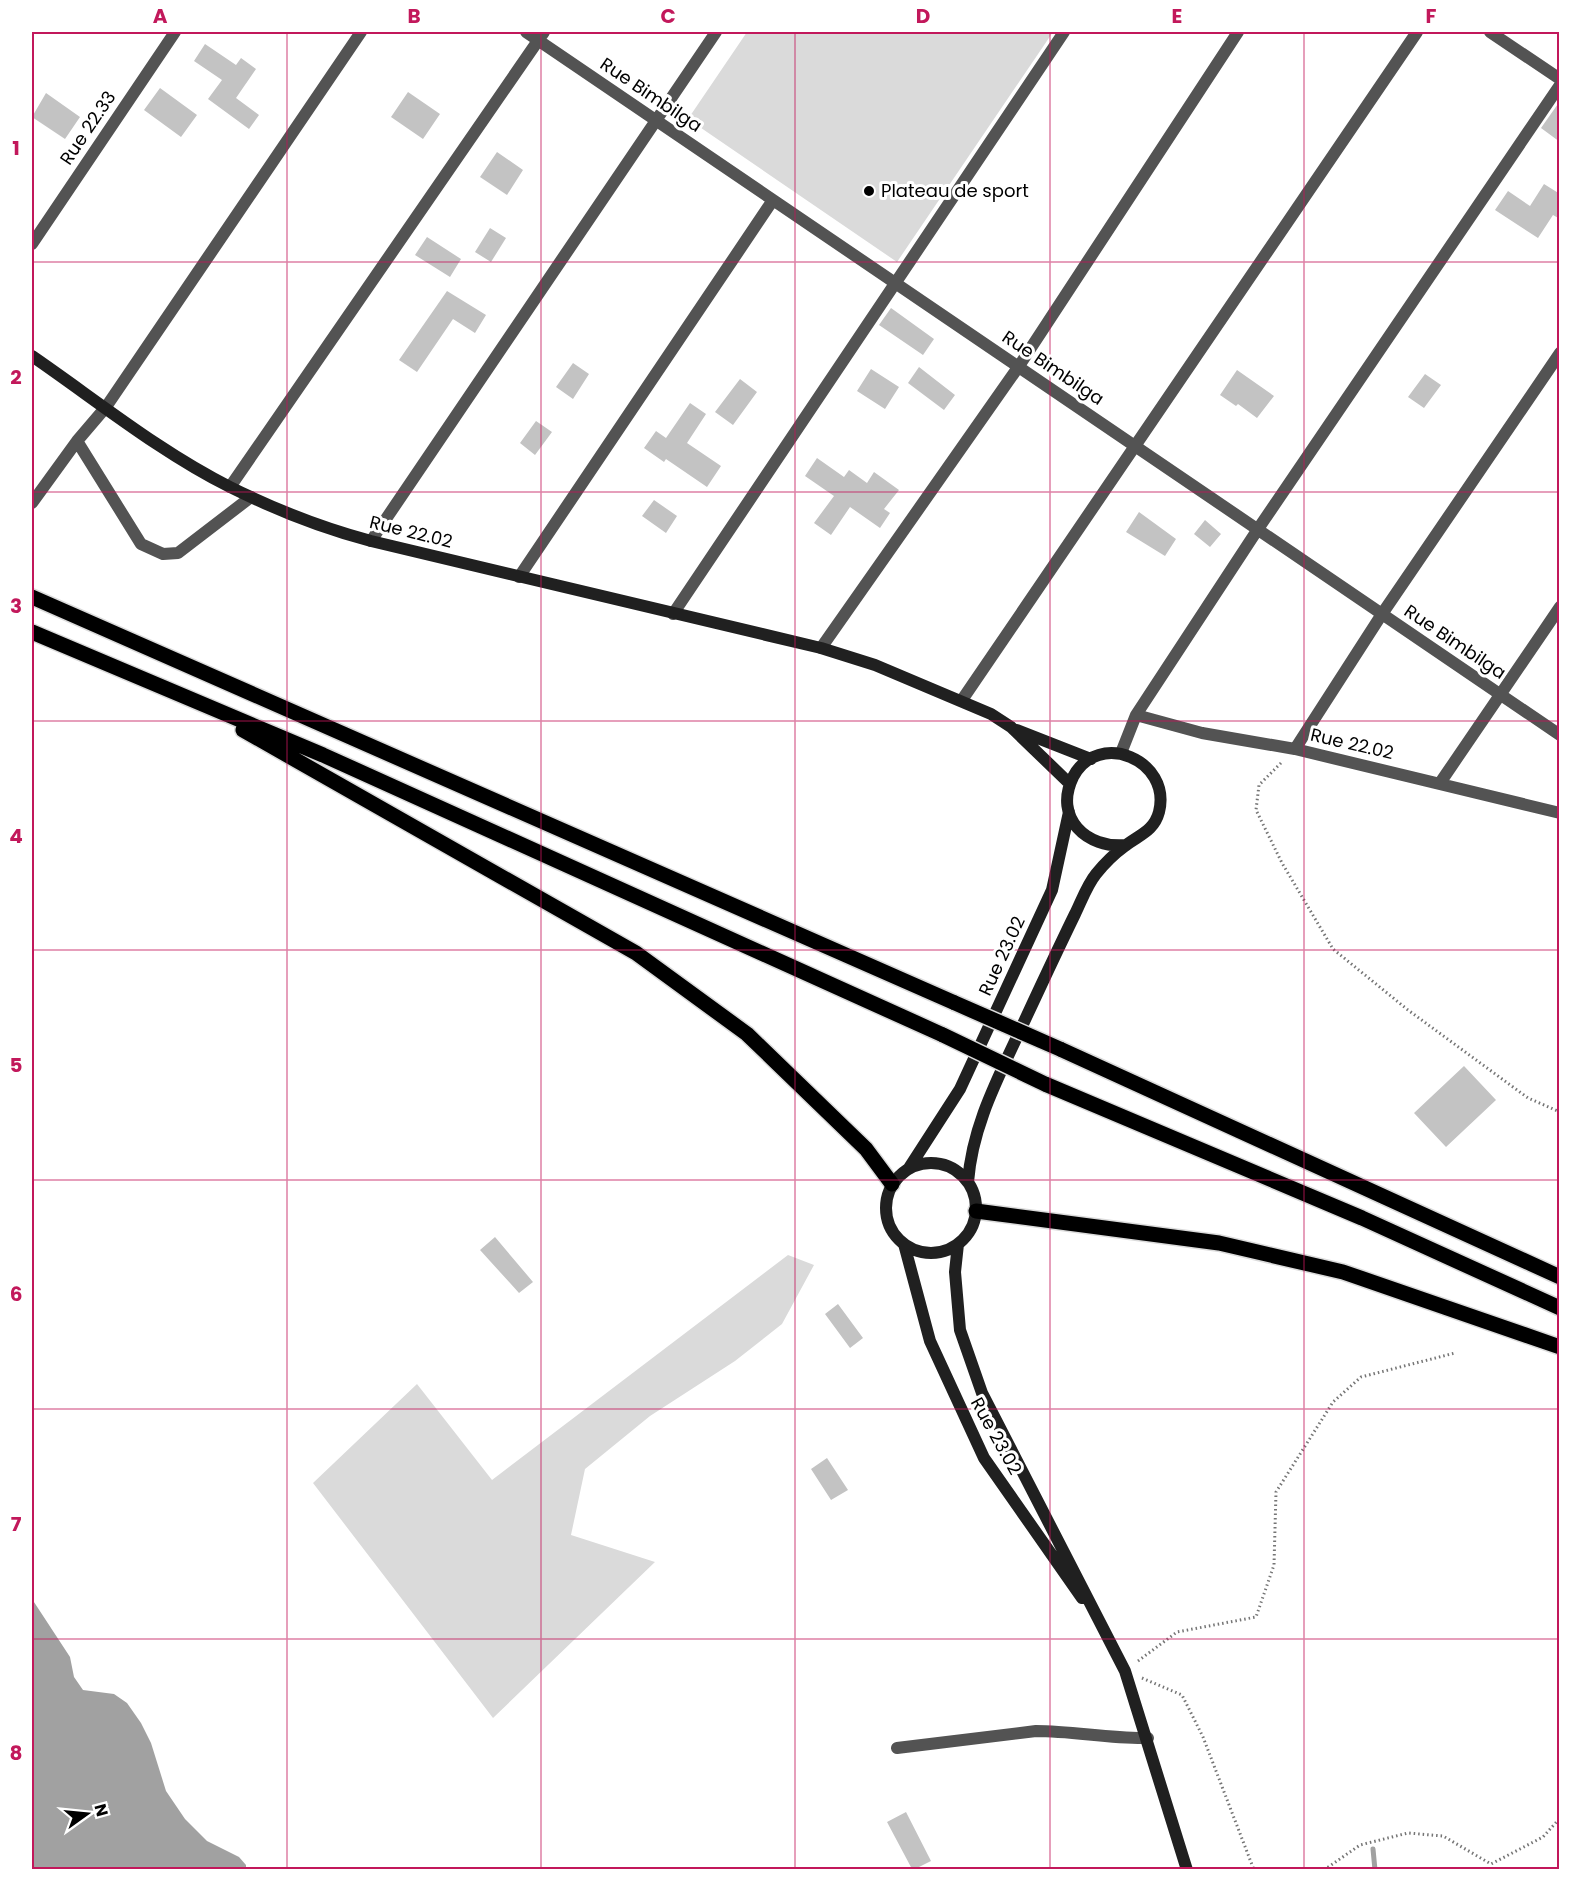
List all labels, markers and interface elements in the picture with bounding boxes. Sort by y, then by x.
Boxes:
text: A [153,2,168,30]
text: B [407,2,421,30]
text: C [660,2,676,30]
text: D [916,2,930,30]
text: E [1172,2,1182,30]
text: F [1426,2,1437,30]
street label: Rue Bimbilga [595,51,707,138]
street label: Rue 22.33 [54,86,121,170]
text: 1 [12,134,20,162]
place label: Plateau de sport [881,178,1029,203]
marker: Plateau de sport [862,184,876,198]
street label: Rue Bimbilga [997,324,1109,411]
text: 2 [10,363,22,391]
street label: Rue 22.02 [367,509,455,554]
text: 3 [10,592,22,620]
street label: Rue Bimbilga [1399,598,1511,685]
street label: Rue 22.02 [1308,722,1396,765]
text: 4 [9,822,23,850]
street label: Rue 23.02 [972,912,1031,1000]
text: 5 [10,1051,23,1079]
text: 6 [10,1280,22,1308]
street label: Rue 23.02 [965,1393,1028,1479]
text: 7 [11,1510,22,1538]
text: 8 [10,1739,22,1767]
north arrow [57,1784,117,1844]
text: N [88,1801,114,1819]

